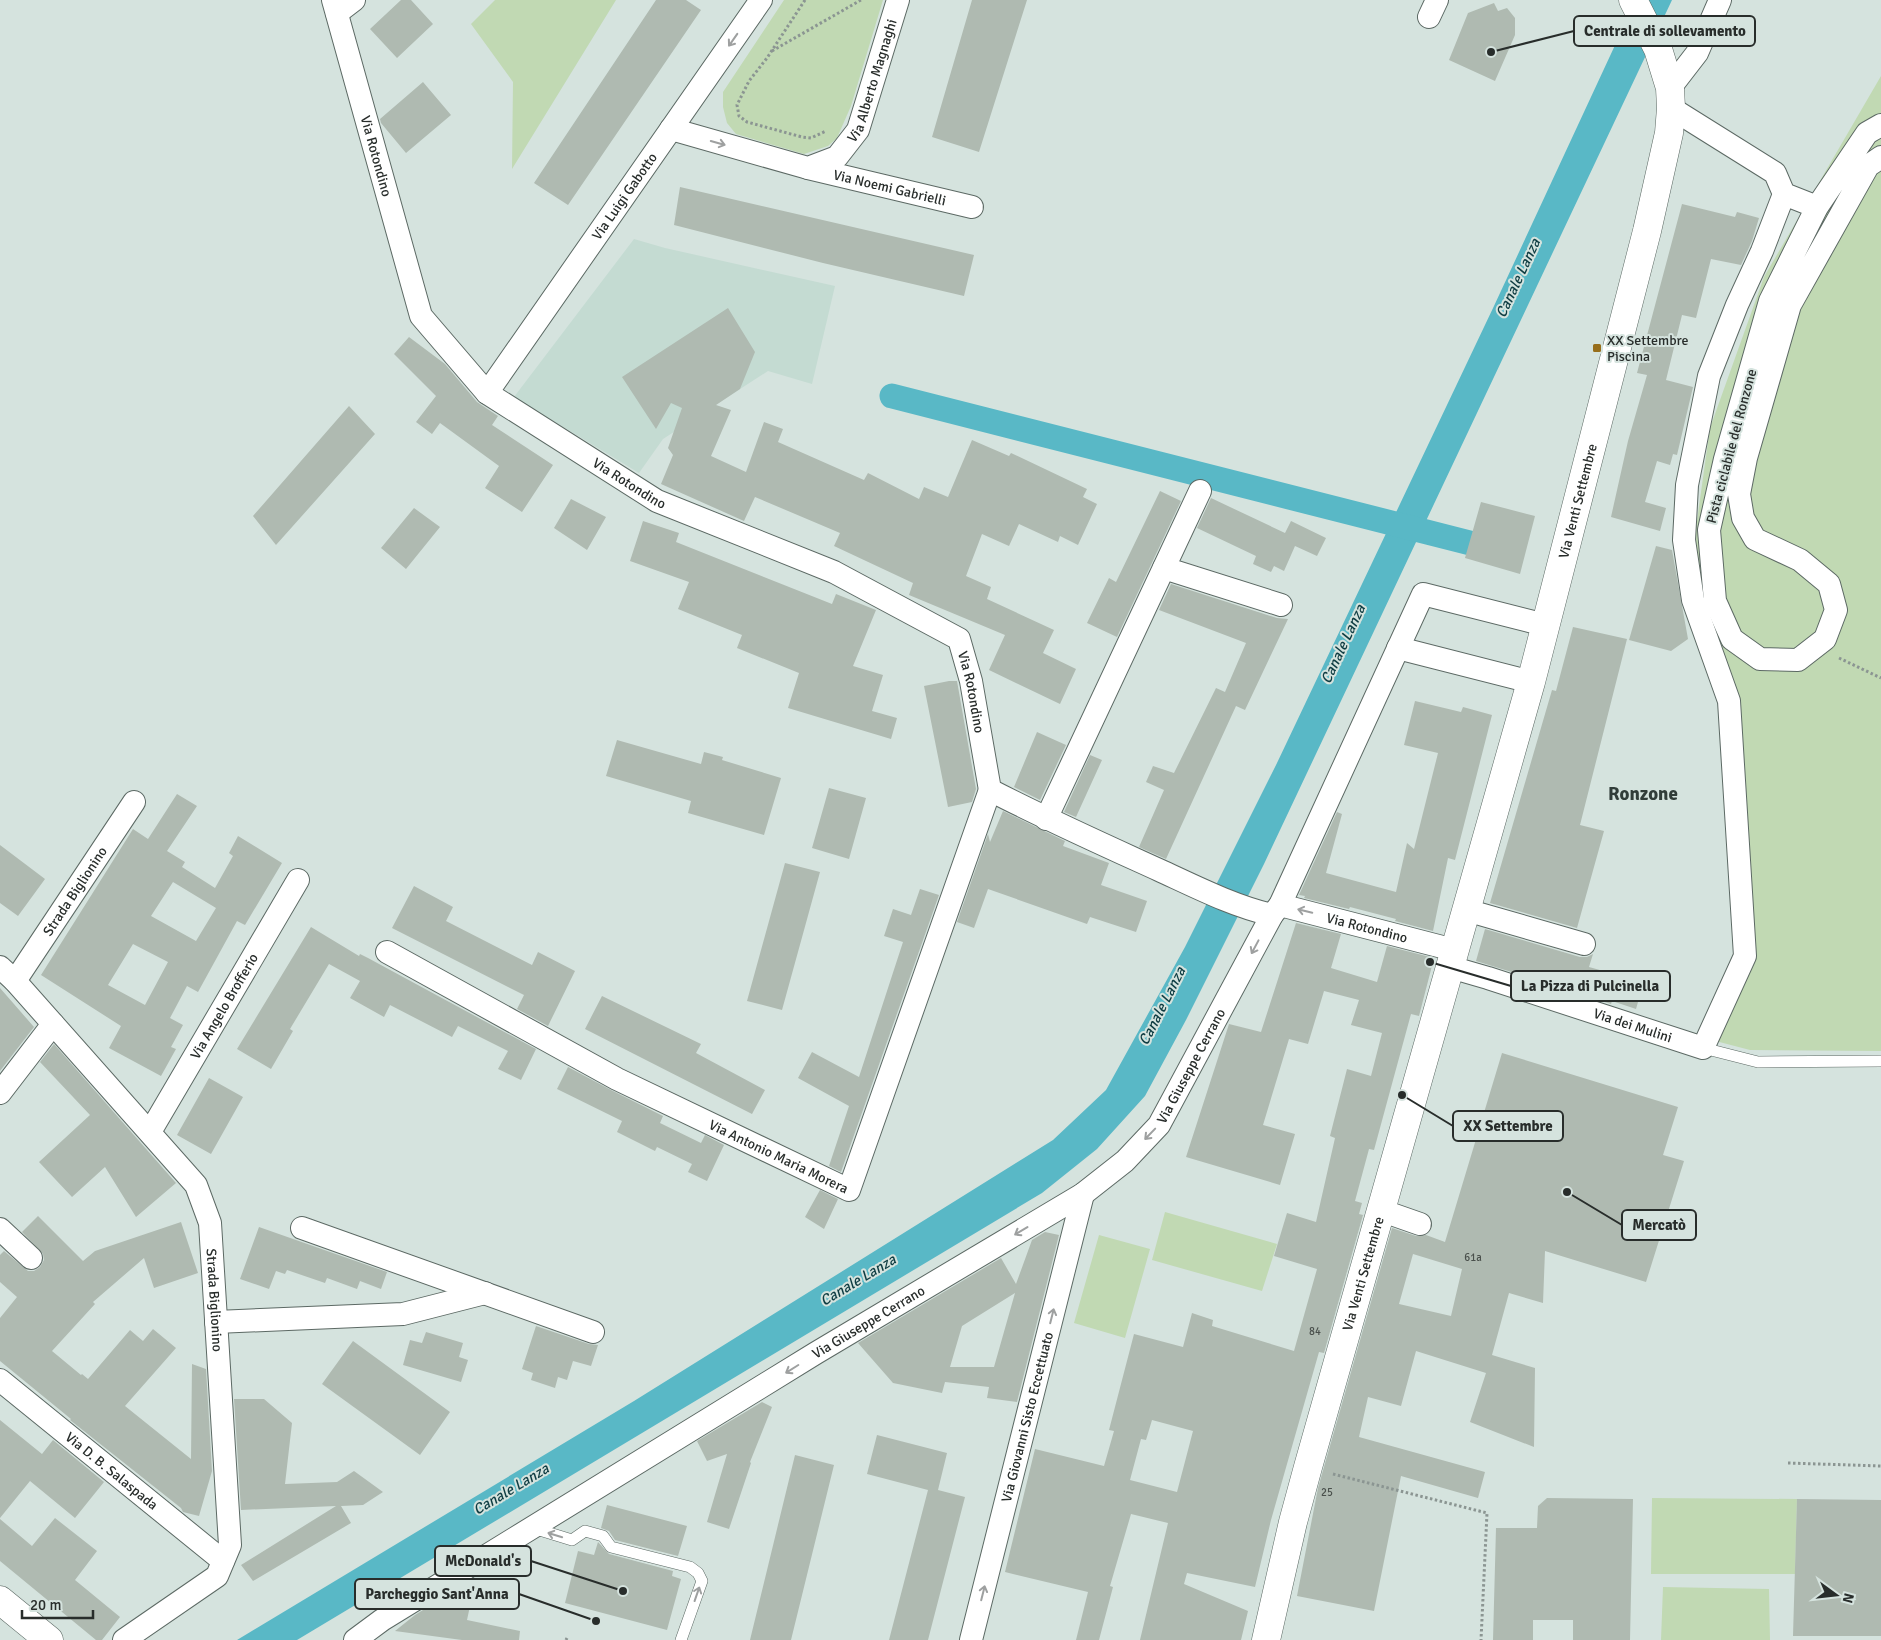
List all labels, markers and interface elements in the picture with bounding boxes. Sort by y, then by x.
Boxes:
callout: Centrale di sollevamento [1574,16,1755,46]
street label: Via Alberto Magnaghi [844,17,901,146]
text: Centrale di sollevamento [1584,22,1746,40]
one-way arrow [728,33,738,47]
street label: Via Rotondino [357,114,395,199]
one-way arrow [709,138,725,148]
street label: Via Luigi Gabotto [588,150,661,243]
street label: Via Noemi Gabrielli [831,166,948,210]
water label: Canale Lanza [1492,235,1544,320]
place label: XX Settembre Piscina [1607,332,1688,365]
marker: XX Settembre Piscina [1591,342,1603,354]
street label: Pista ciclabile del Ronzone [1703,367,1760,525]
street label: Via Venti Settembre [1555,442,1601,560]
street label: Via Rotondino [589,454,668,513]
water label: Canale Lanza [1317,601,1369,686]
street label: Via Rotondino [954,649,988,734]
district label: Ronzone [1608,782,1678,806]
street label: Strada Biglionino [39,843,111,939]
one-way arrow [1297,906,1313,915]
street label: Via Rotondino [1325,909,1409,947]
one-way arrow [1250,939,1260,954]
street label: Via Angelo Brofferio [187,950,262,1062]
water label: Canale Lanza [1135,964,1190,1048]
callout: La Pizza di Pulcinella [1511,971,1670,1001]
text: La Pizza di Pulcinella [1521,977,1659,995]
street label: Via dei Mulini [1591,1005,1674,1046]
street label: Via Giuseppe Cerrano [1153,1006,1229,1127]
callout: XX Settembre [1453,1111,1563,1141]
street label: Via Antonio Maria Morera [706,1116,851,1197]
text: XX Settembre [1463,1117,1553,1135]
one-way arrow [1144,1128,1156,1140]
callout: Mercatò [1622,1210,1696,1240]
street label: Via Venti Settembre [1339,1215,1388,1333]
text: Mercatò [1632,1216,1686,1234]
one-way arrow [1014,1226,1028,1236]
street label: Strada Biglionino [203,1248,226,1352]
water label: Canale Lanza [817,1250,899,1310]
house number: 61a [1464,1251,1482,1264]
street label: Via Giuseppe Cerrano [809,1282,928,1362]
one-way arrow [1048,1309,1057,1325]
house number: 84 [1309,1325,1321,1338]
street label: Via Giovanni Sisto Eccettuato [998,1330,1057,1504]
one-way arrow [785,1364,799,1374]
street label: Via D. B. Salaspada [62,1429,161,1514]
water label: Canale Lanza [470,1459,552,1519]
house number: 25 [1321,1486,1333,1499]
one-way arrow [547,1529,563,1539]
callout: McDonald's [435,1546,531,1576]
text: McDonald's [445,1552,521,1570]
north arrow [1811,1570,1861,1620]
callout: Parcheggio Sant'Anna [355,1579,519,1609]
text: Parcheggio Sant'Anna [365,1585,509,1603]
one-way arrow [978,1585,988,1601]
one-way arrow [693,1587,702,1602]
scale bar [22,1588,94,1620]
text: N [1839,1591,1858,1605]
text: 20 m [30,1596,61,1614]

